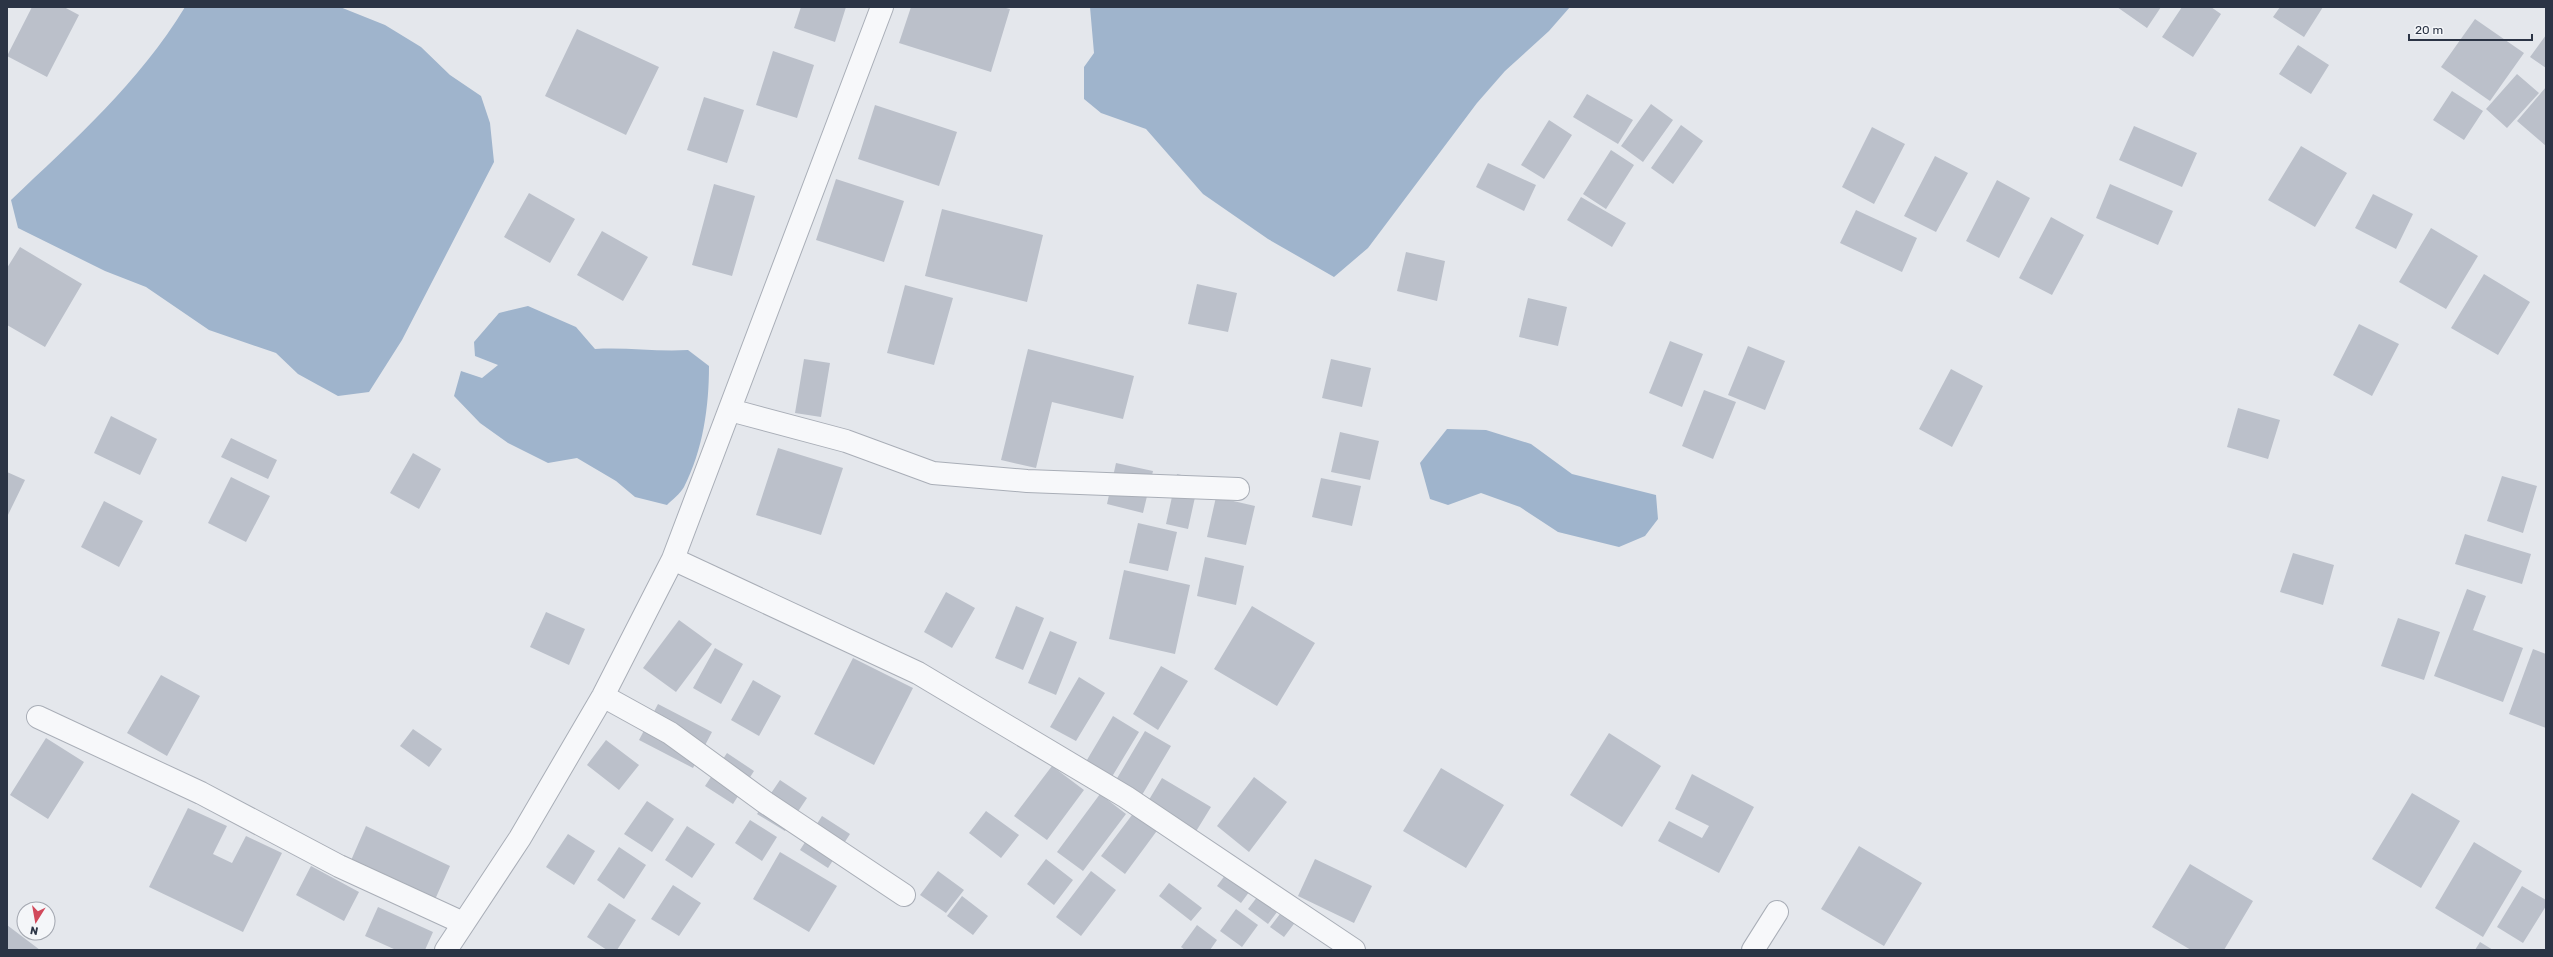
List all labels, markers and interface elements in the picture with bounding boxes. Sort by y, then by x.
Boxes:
scale bar [2409,16,2532,42]
text: 20 m [2415,23,2443,37]
north arrow [16,901,56,941]
text: N [29,923,39,937]

